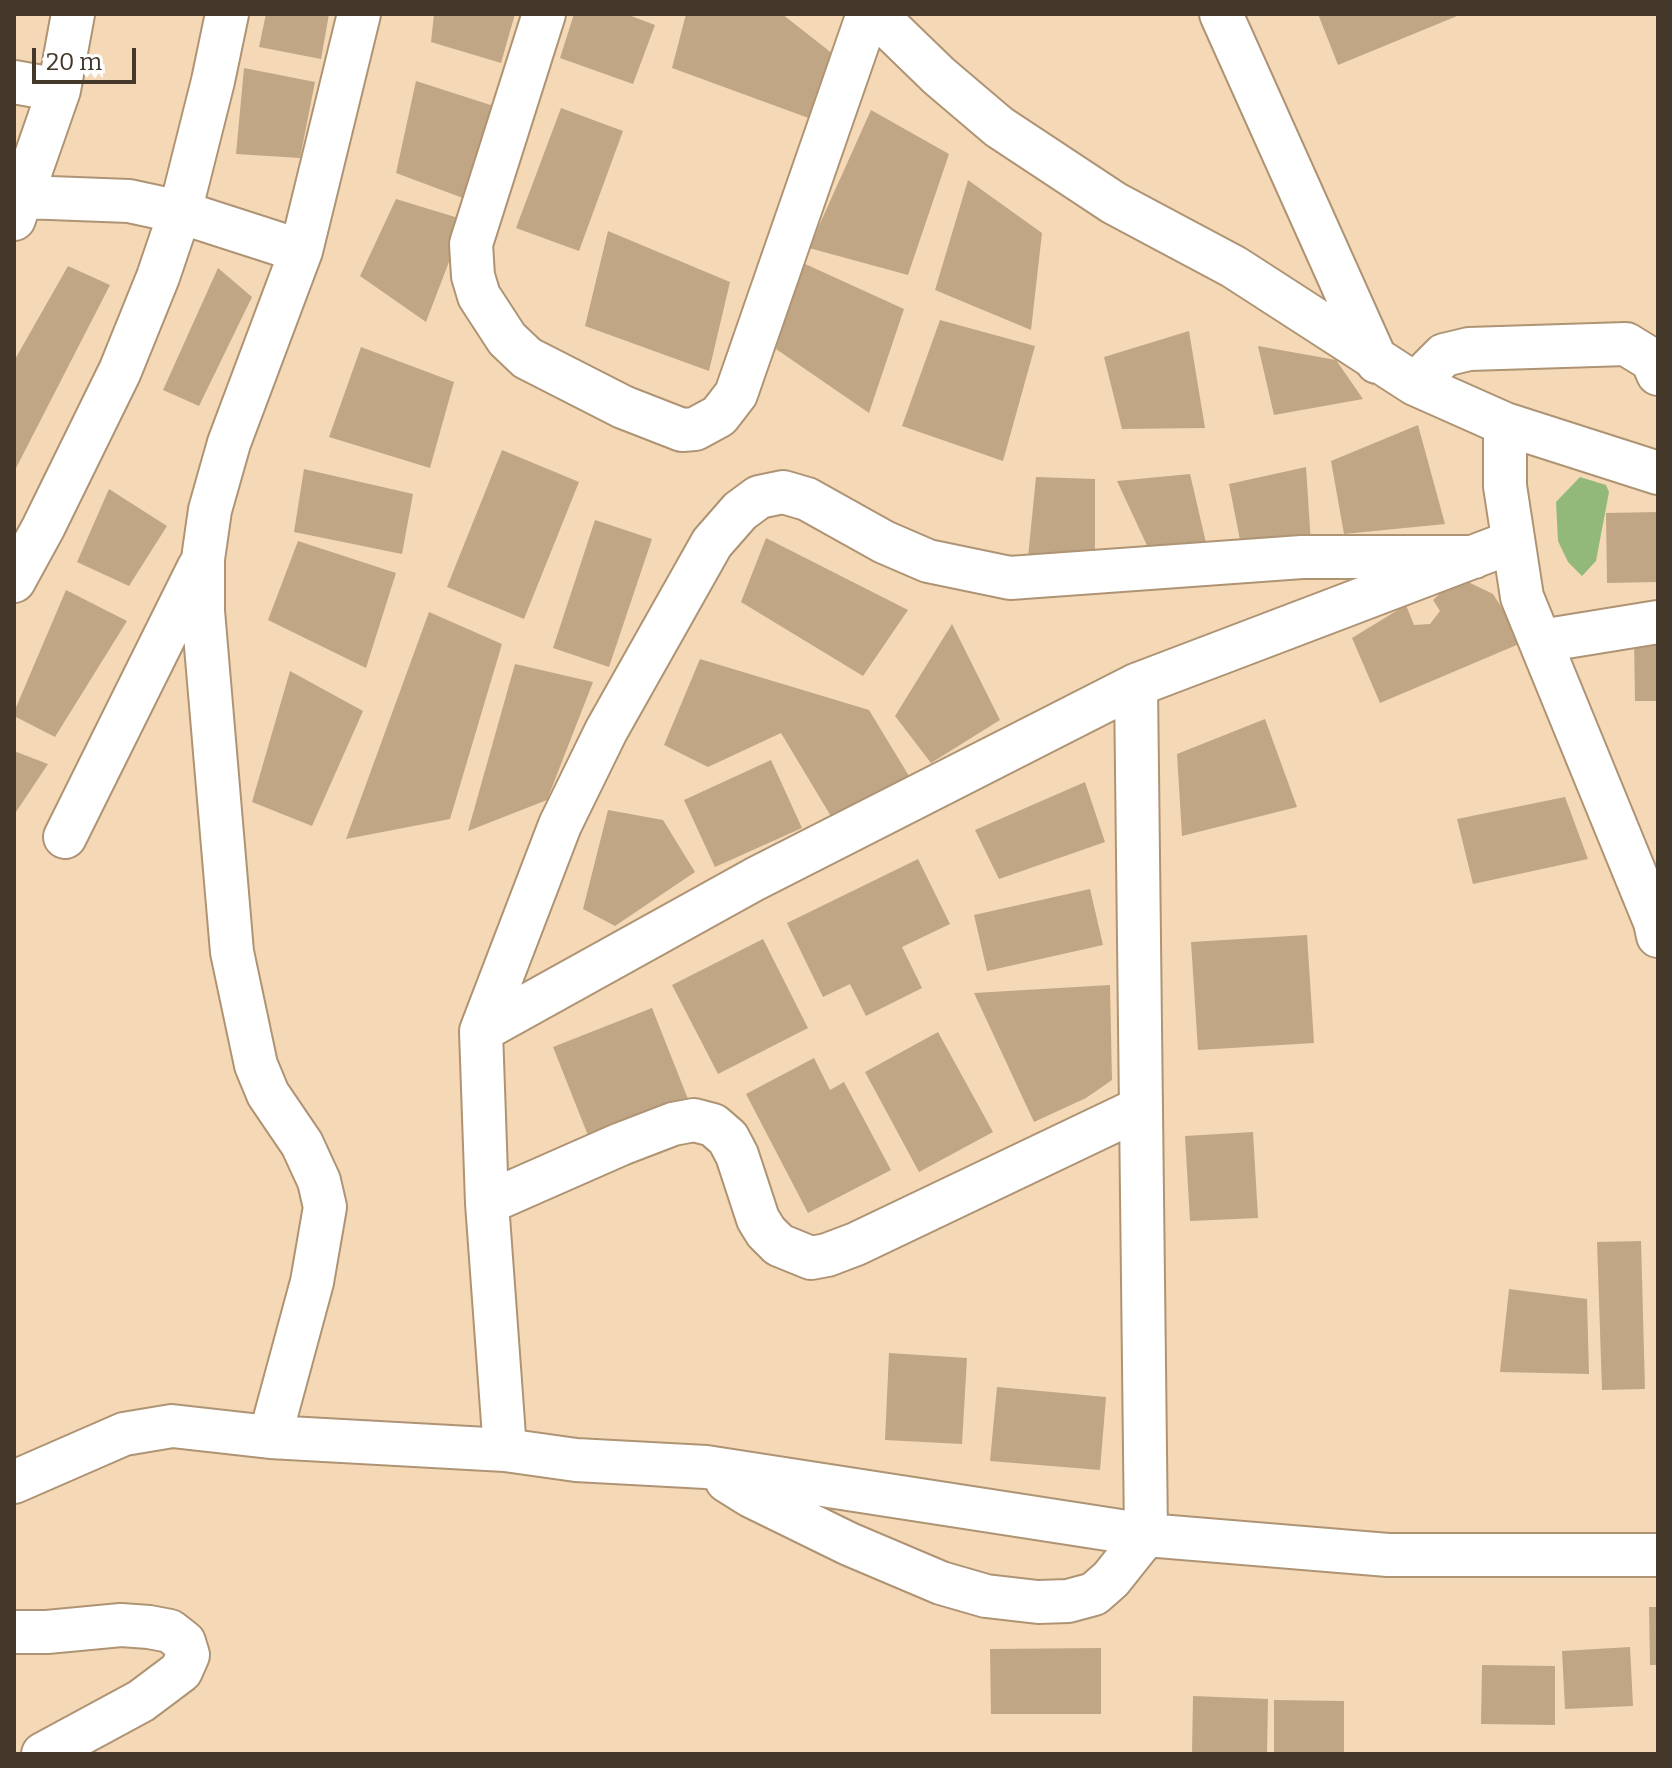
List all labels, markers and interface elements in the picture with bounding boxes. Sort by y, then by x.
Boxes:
scale bar [36,32,140,82]
text: 20 m [46,48,102,76]

